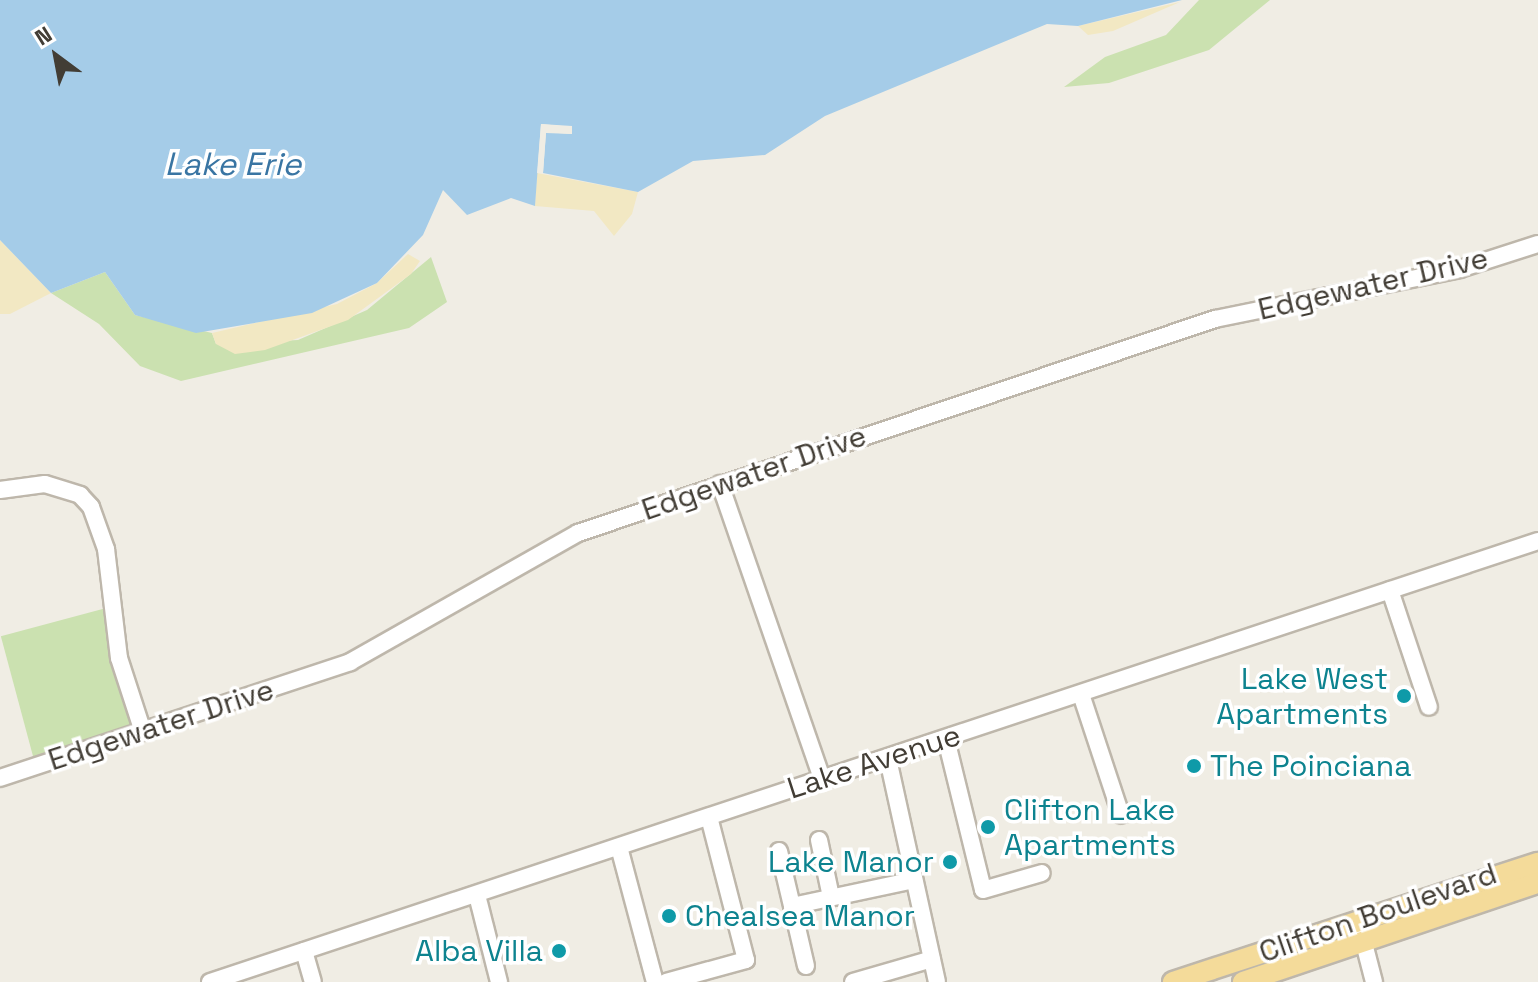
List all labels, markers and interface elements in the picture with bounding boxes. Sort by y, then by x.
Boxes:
north arrow [16,16,96,96]
text: N [30,20,57,51]
water label: Lake Erie [165,145,301,183]
street label: Edgewater Drive [1255,240,1491,328]
street label: Edgewater Drive [637,418,871,528]
place label: Lake West Apartments [1216,661,1388,732]
street label: Edgewater Drive [44,672,278,778]
marker: Lake West Apartments [1395,687,1413,705]
street label: Lake Avenue [783,717,965,807]
place label: The Poinciana [1210,748,1412,784]
marker: The Poinciana [1185,757,1203,775]
place label: Clifton Lake Apartments [1004,792,1176,862]
marker: Clifton Lake Apartments [979,818,997,836]
place label: Lake Manor [768,844,934,880]
marker: Lake Manor [941,853,959,871]
street label: Clifton Boulevard [1254,855,1502,971]
place label: Chealsea Manor [685,898,915,934]
marker: Chealsea Manor [660,907,678,925]
place label: Alba Villa [415,933,543,969]
marker: Alba Villa [550,942,568,960]

